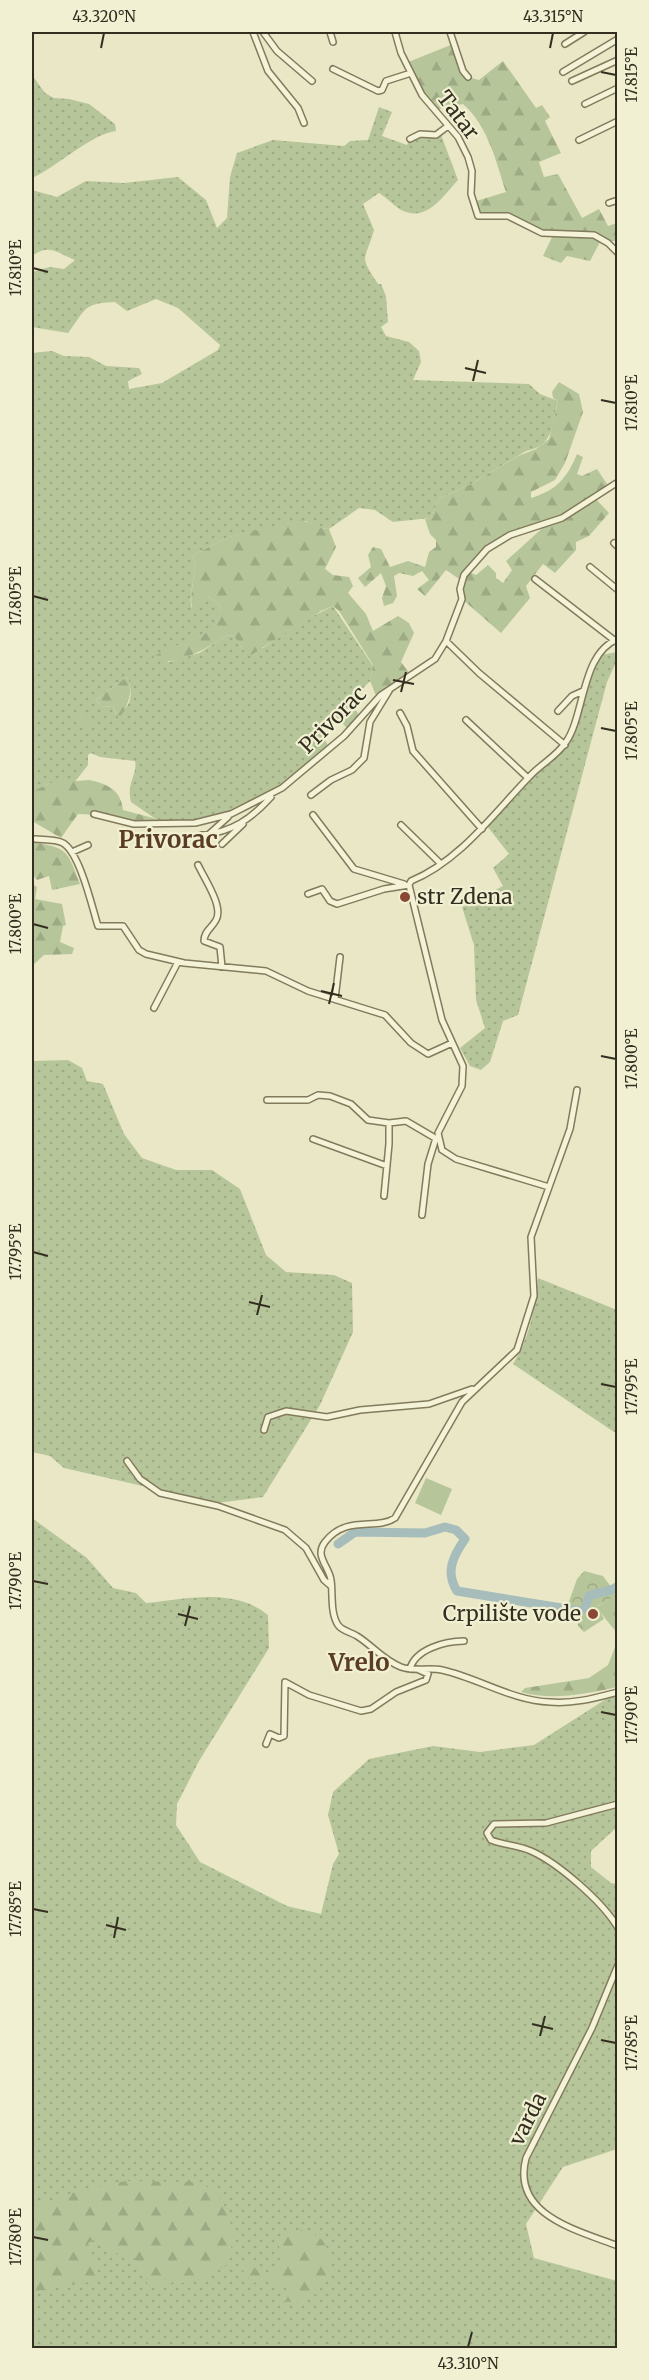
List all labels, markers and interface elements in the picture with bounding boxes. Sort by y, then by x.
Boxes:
text: 43.320°N [72,7,136,26]
text: 43.315°N [523,7,583,26]
text: 17.815°E [622,47,641,103]
street label: Tatar [431,85,486,145]
text: 17.810°E [6,239,25,296]
text: 17.810°E [622,374,641,431]
text: 17.805°E [6,566,25,625]
street label: Privorac [293,680,372,759]
text: 17.805°E [622,701,641,760]
district label: Privorac [118,824,218,855]
place label: str Zdena [417,883,513,910]
marker: str Zdena [398,890,412,904]
text: 17.800°E [6,893,25,954]
text: 17.800°E [622,1028,641,1089]
text: 17.795°E [6,1223,25,1280]
text: 17.795°E [622,1358,641,1415]
text: 17.790°E [6,1552,25,1610]
place label: Crpilište vode [443,1600,581,1627]
marker: Crpilište vode [586,1607,600,1621]
district label: Vrelo [327,1647,390,1678]
text: 17.790°E [622,1686,641,1744]
text: 17.785°E [6,1881,25,1937]
text: 17.785°E [622,2015,641,2071]
street label: varda [502,2088,552,2151]
text: 17.780°E [6,2208,25,2266]
text: 43.310°N [437,2354,499,2373]

